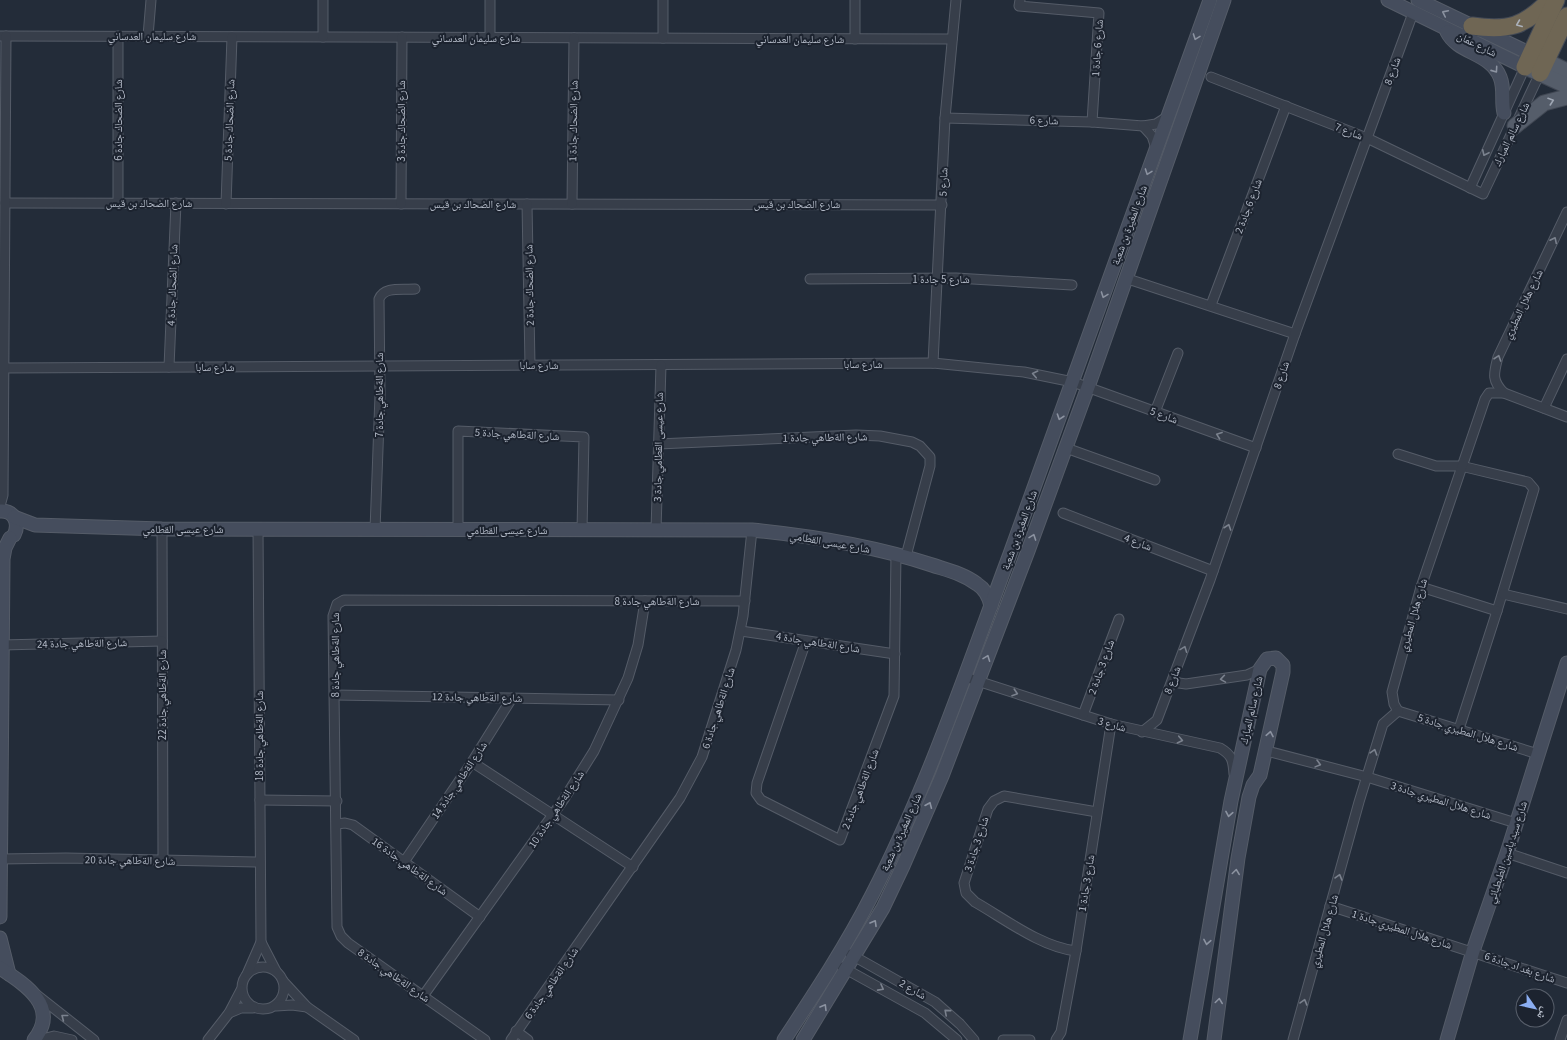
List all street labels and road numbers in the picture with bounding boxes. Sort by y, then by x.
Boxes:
street label: شارع 6 جادة 1 [1088,19,1107,77]
street label: شارع عمّان [1454,28,1499,60]
street label: شارع سليمان العدساني [108,29,196,45]
street label: شارع سليمان العدساني [432,31,520,47]
street label: شارع سليمان العدساني [756,32,844,48]
street label: شارع 8 [1381,55,1404,87]
street label: شارع الضحاك جادة 6 [111,79,126,161]
street label: شارع الضحاك جادة 5 [221,79,238,161]
street label: شارع الضحاك جادة 3 [394,80,409,162]
street label: شارع الضحاك جادة 1 [565,80,582,162]
street label: شارع سالم المبارك [1490,100,1533,169]
street label: شارع 6 [1029,113,1059,128]
street label: شارع 7 [1333,119,1365,144]
street label: شارع 5 [936,167,951,197]
street label: شارع 6 جادة 2 [1231,177,1266,236]
street label: شارع المغيرة بن شعبة [1108,183,1151,267]
street label: شارع الضحاك بن قيس [106,196,192,211]
street label: شارع الضحاك بن قيس [430,197,516,212]
street label: شارع الضحاك بن قيس [754,197,840,212]
street label: شارع الضحاك جادة 4 [164,244,181,326]
street label: شارع الضحاك جادة 2 [521,244,538,326]
street label: شارع هلال المطيري [1500,267,1548,342]
street label: شارع 5 جادة 1 [912,272,970,287]
street label: شارع الةطاهي جادة 7 [372,353,388,437]
street label: شارع سابا [844,357,882,372]
street label: شارع سابا [520,358,558,373]
street label: شارع 8 [1270,359,1293,391]
street label: شارع سابا [196,360,234,375]
street label: شارع عيسى القطامي جادة 3 [650,392,668,502]
street label: شارع 5 [1148,404,1180,427]
street label: شارع الةطاهي جادة 5 [474,425,560,445]
street label: شارع الةطاهي جادة 1 [782,429,868,447]
street label: شارع المغيرة بن شعبة [998,488,1041,572]
street label: شارع عيسى القطامي [142,522,224,538]
street label: شارع عيسى القطامي [466,523,548,539]
street label: شارع عيسى القطامي [789,528,871,558]
street label: شارع 4 [1122,530,1154,555]
street label: شارع هلال المطيري [1396,577,1432,654]
street label: شارع الةطاهي جادة 8 [615,594,699,610]
street label: شارع الةطاهي جادة 8 [328,613,344,697]
street label: شارع الةطاهي جادة 4 [775,628,861,657]
street label: شارع الةطاهي جادة 24 [37,635,127,653]
street label: شارع 3 جادة 2 [1085,638,1118,697]
street label: شارع الةطاهي جادة 22 [155,650,171,740]
street label: شارع 8 [1160,664,1185,696]
street label: شارع الةطاهي جادة 6 [698,665,739,751]
street label: شارع سالم المبارك [1236,675,1267,746]
street label: شارع الةطاهي جادة 12 [432,689,522,707]
street label: شارع الةطاهي جادة 18 [252,691,268,781]
street label: شارع هلال المطيري جادة 5 [1415,710,1520,756]
street label: شارع 3 [1096,713,1128,736]
street label: شارع الةطاهي جادة 14 [428,739,492,822]
street label: شارع الةطاهي جادة 2 [838,747,883,832]
street label: شارع الةطاهي جادة 10 [525,768,589,851]
street label: شارع هلال المطيري جادة 3 [1388,778,1493,824]
street label: شارع المغيرة بن شعبة [878,791,925,874]
street label: شارع سيد ياسين الطبطبائي [1484,799,1532,905]
street label: شارع 3 جادة 3 [960,815,992,874]
street label: شارع الةطاهي جادة 16 [368,834,451,900]
street label: شارع الةطاهي جادة 20 [85,852,175,870]
street label: شارع 3 جادة 1 [1075,854,1098,913]
street label: شارع هلال المطيري [1307,893,1343,970]
street label: شارع هلال المطيري جادة 1 [1350,906,1454,954]
street label: شارع الةطاهي جادة 6 [521,944,583,1023]
street label: شارع الةطاهي جادة 8 [354,945,433,1007]
street label: شارع بغد اد جادة 6 [1482,948,1557,987]
street label: شارع 2 [897,976,929,1003]

